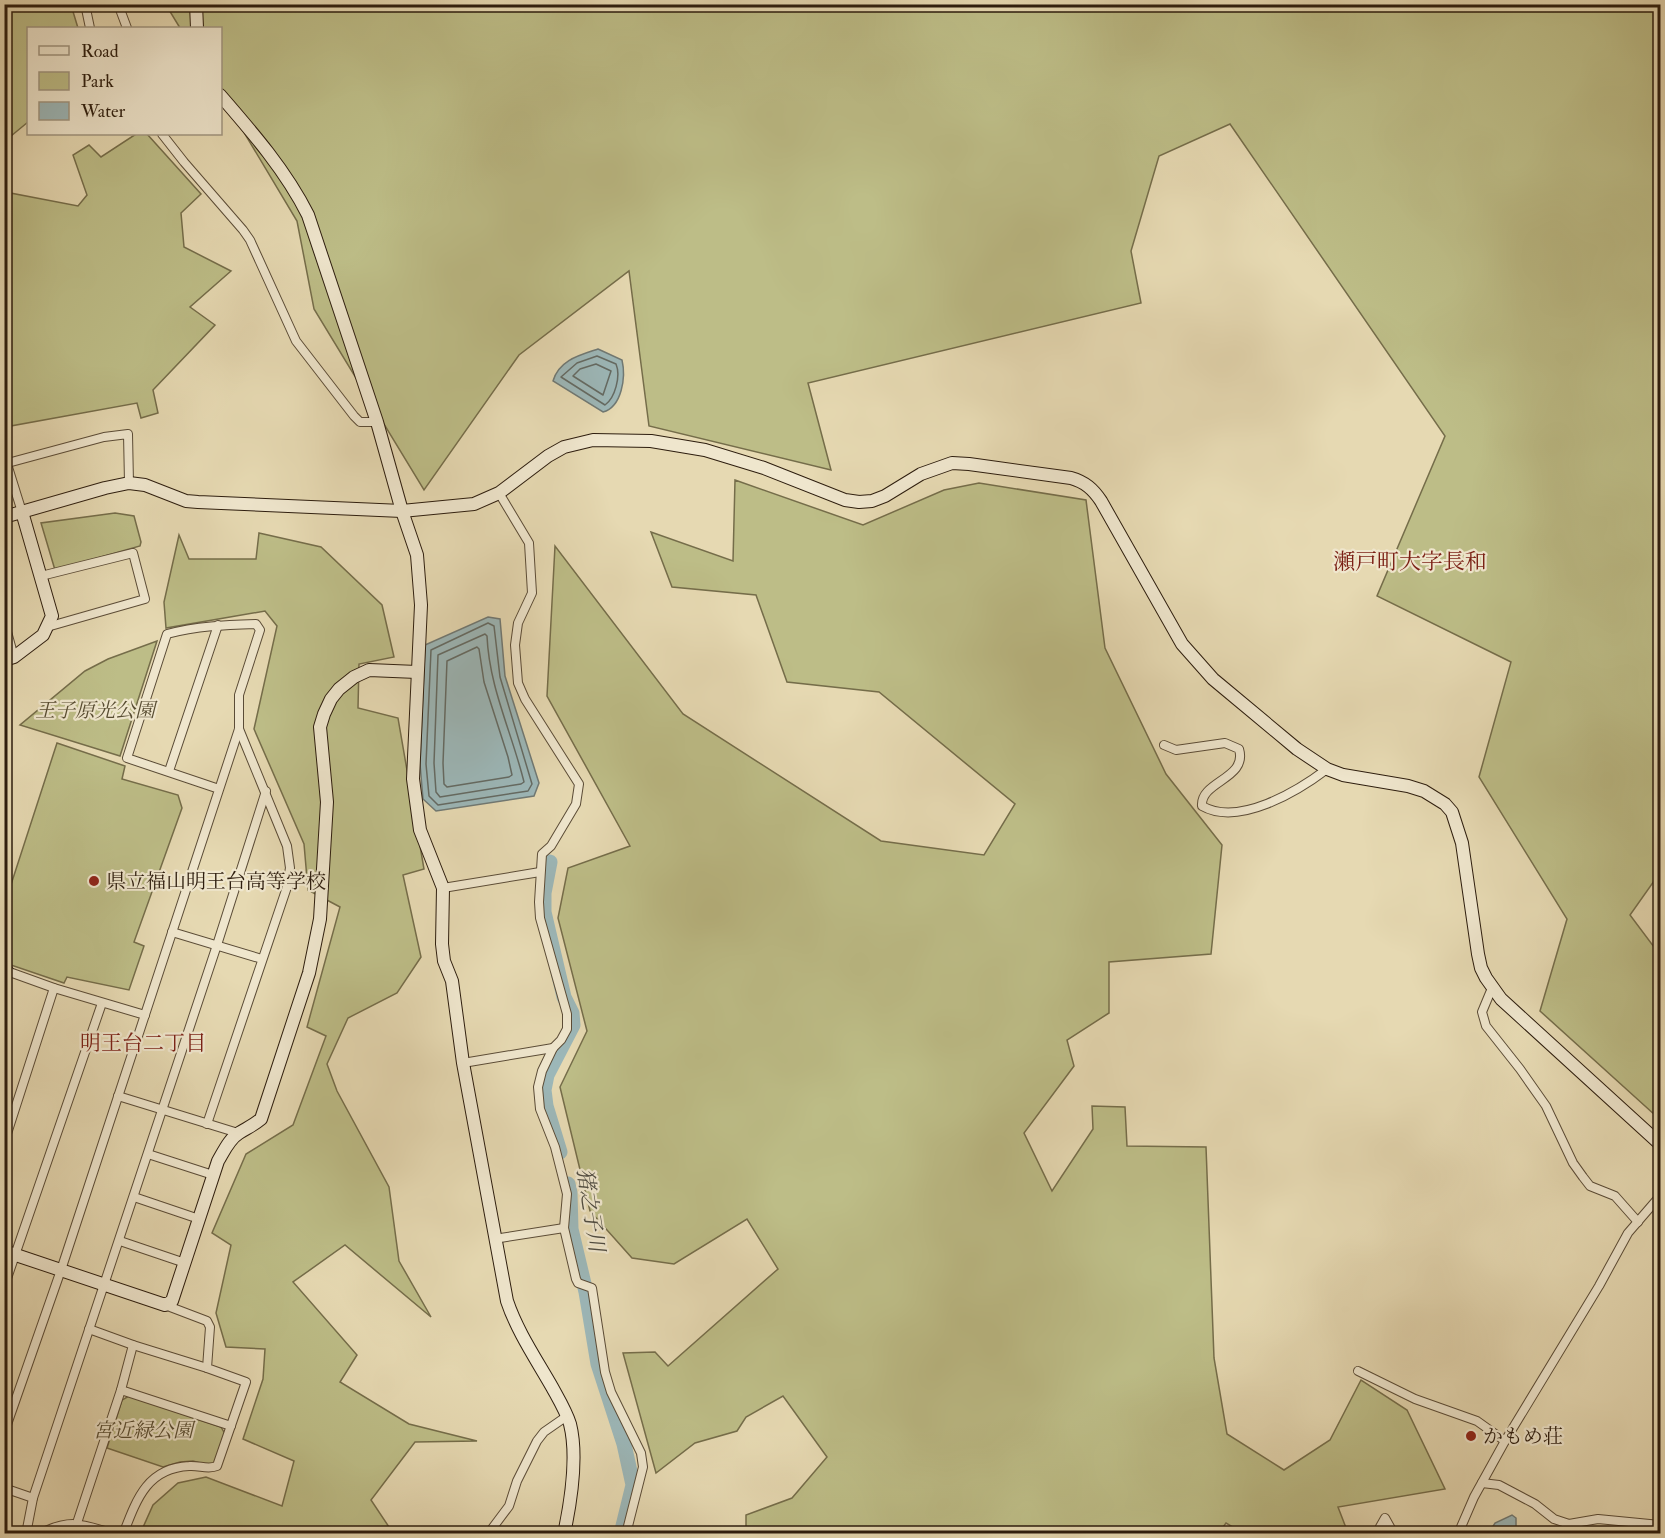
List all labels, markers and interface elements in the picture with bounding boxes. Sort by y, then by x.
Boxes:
legend [27,27,222,135]
text: Road [81,40,119,63]
text: Park [81,70,114,93]
text: Water [80,100,125,123]
district label: 瀬戸町大字長和 [1333,548,1487,576]
park label: 王子原光公園 [35,698,158,723]
place label: 県立福山明王台高等学校 [106,869,326,894]
marker: 県立福山明王台高等学校 [87,874,101,888]
district label: 明王台二丁目 [80,1030,206,1057]
water label: 猪之子川 [571,1166,611,1256]
park label: 宮近緑公園 [93,1418,196,1443]
place label: かもめ荘 [1483,1424,1563,1449]
marker: かもめ荘 [1464,1429,1478,1443]

